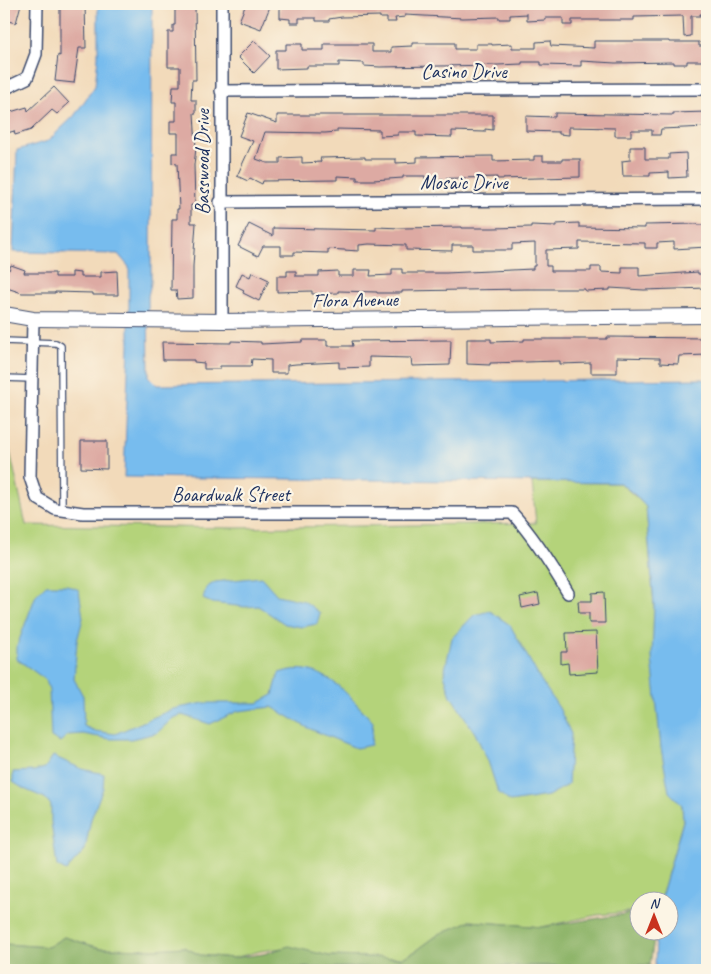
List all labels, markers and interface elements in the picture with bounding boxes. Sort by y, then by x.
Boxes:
street label: Casino Drive [421,59,508,84]
street label: Basswood Drive [190,108,215,215]
street label: Mosaic Drive [420,170,509,195]
street label: Flora Avenue [312,287,400,313]
street label: Boardwalk Street [172,482,292,507]
north arrow [628,892,678,942]
text: N [650,895,661,912]

